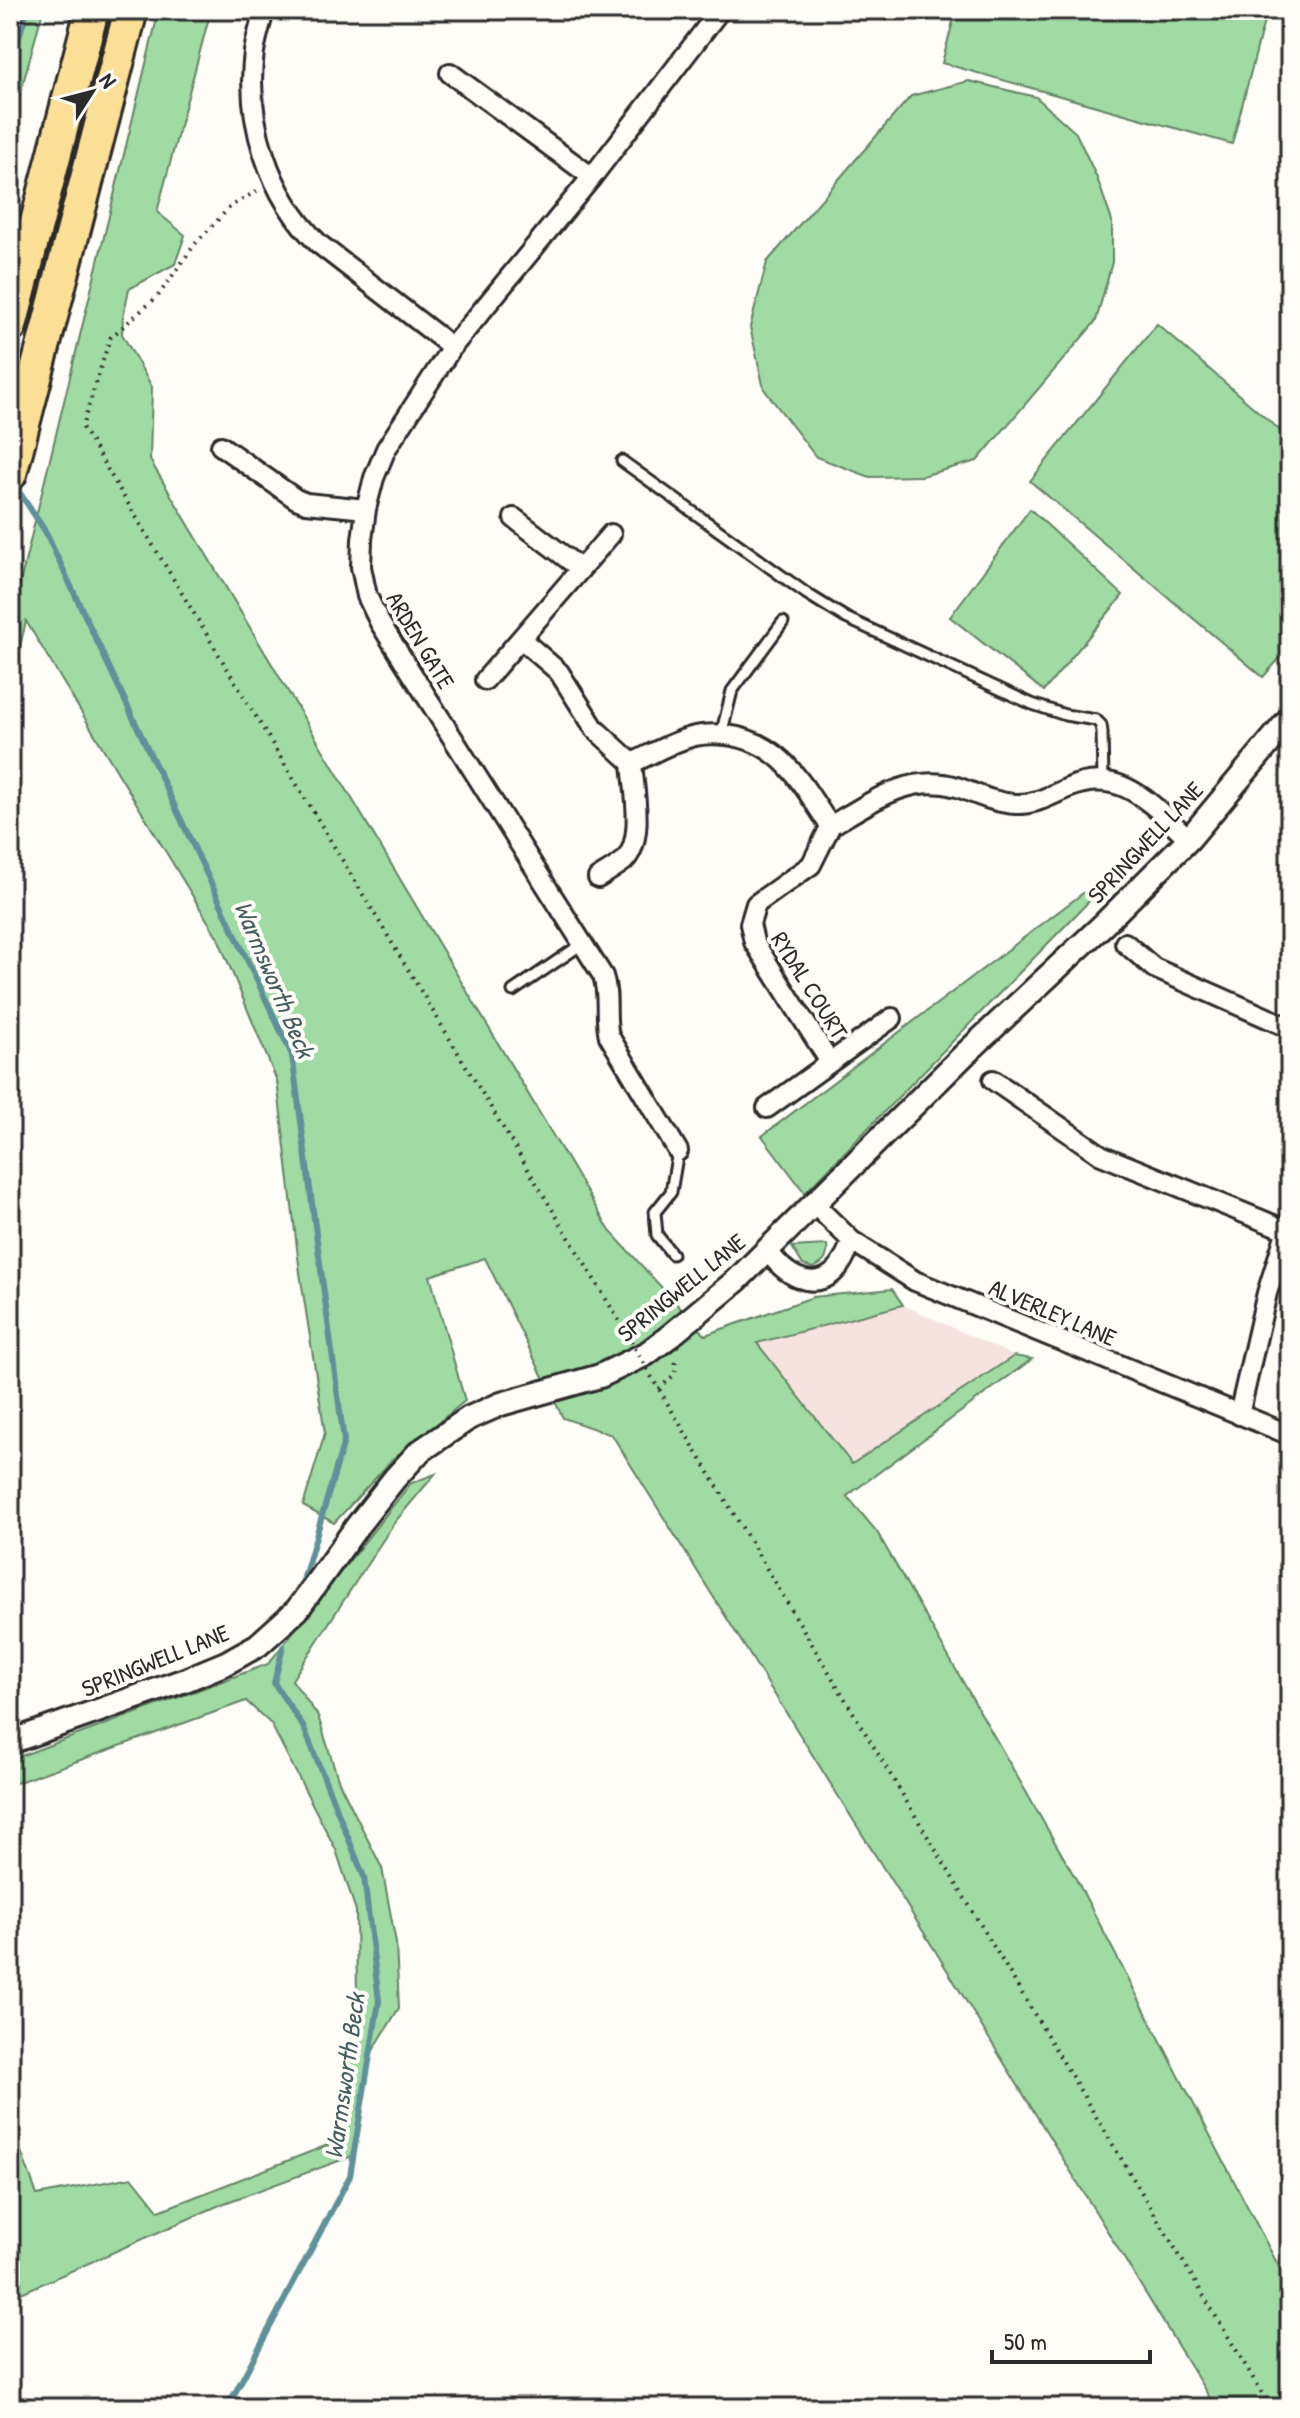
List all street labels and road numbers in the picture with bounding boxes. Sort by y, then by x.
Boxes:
street label: ARDEN GATE [379,585,463,695]
street label: SPRINGWELL LANE [1080,774,1210,910]
street label: RYDAL COURT [764,925,856,1045]
street label: SPRINGWELL LANE [610,1225,752,1349]
street label: ALVERLEY LANE [984,1271,1122,1353]
street label: SPRINGWELL LANE [77,1616,234,1704]

